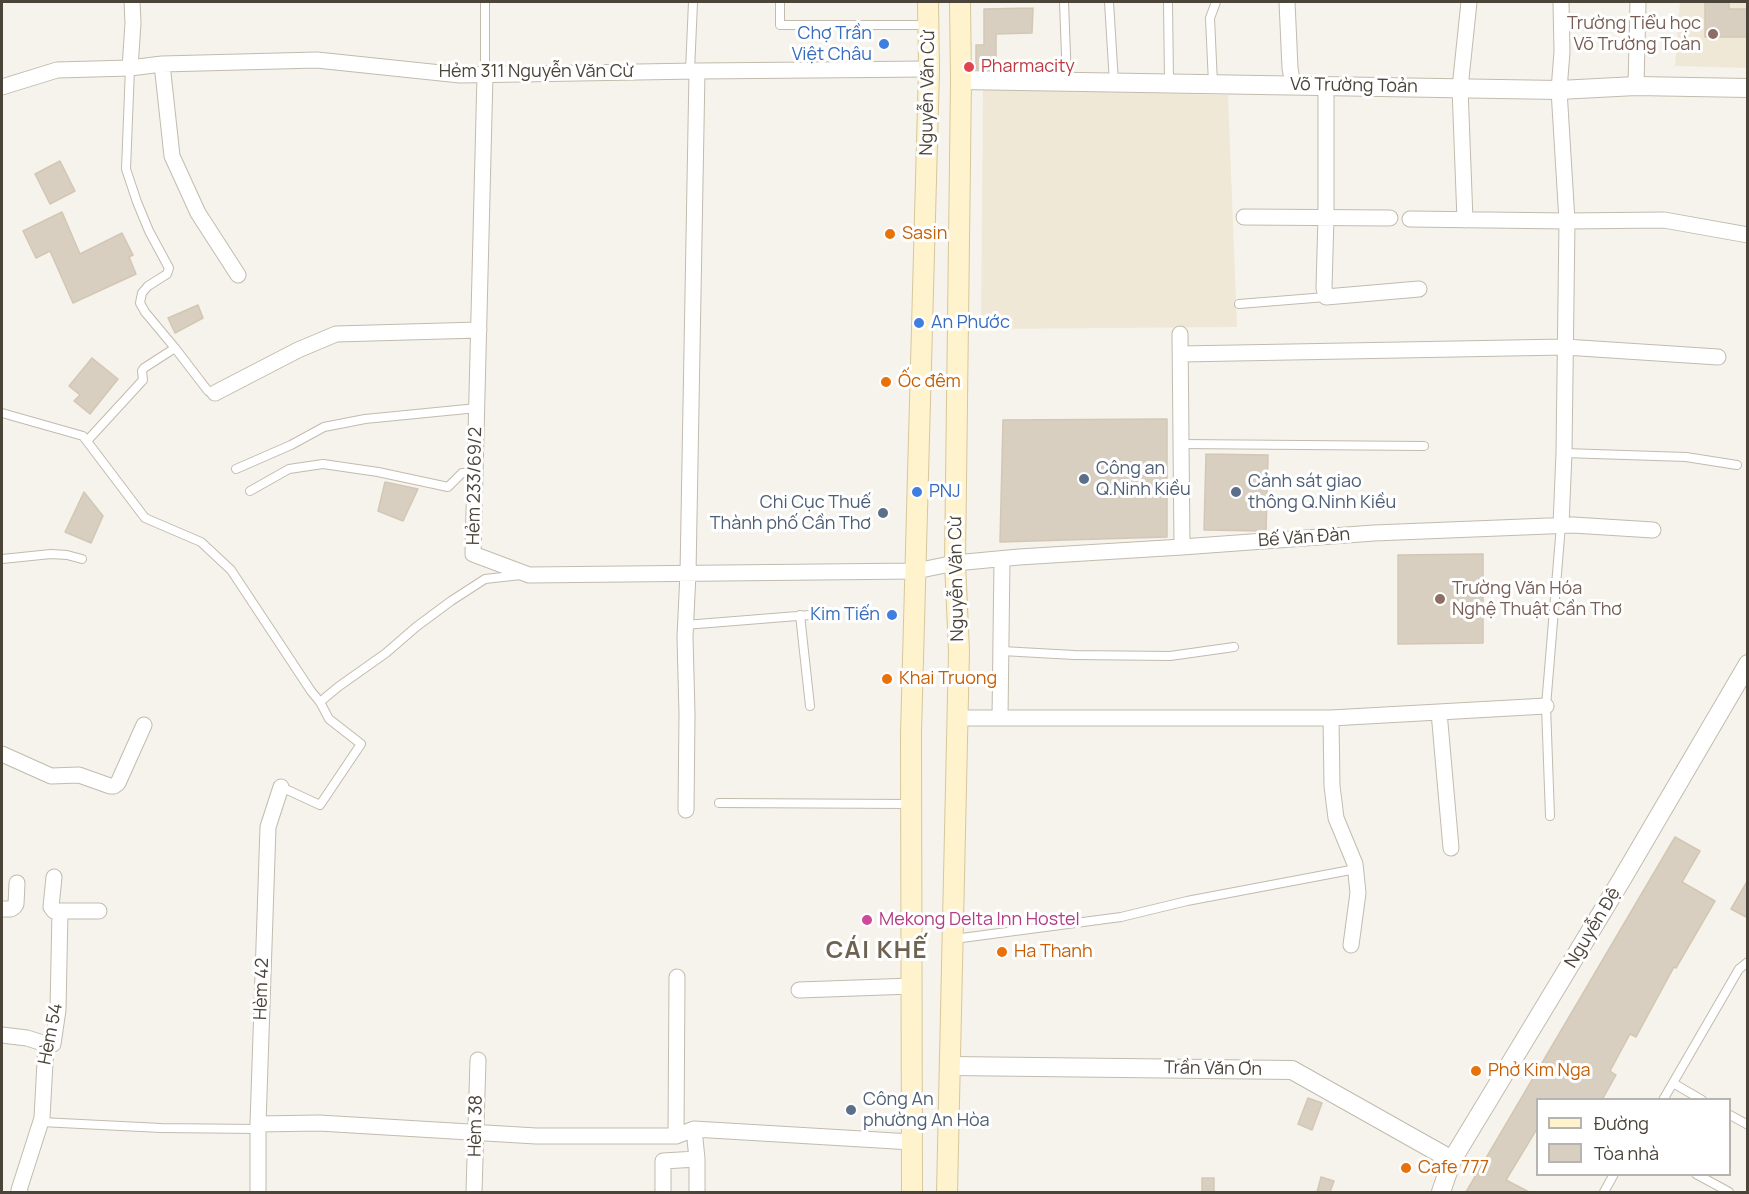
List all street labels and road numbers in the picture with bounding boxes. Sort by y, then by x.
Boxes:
street label: Nguyễn Văn Cừ [916,30,940,156]
street label: Hẻm 311 Nguyễn Văn Cừ [439,61,633,83]
street label: Võ Trường Toản [1290,74,1418,98]
street label: Hẻm 233/69/2 [463,427,487,545]
street label: Nguyễn Văn Cừ [945,516,969,642]
street label: Bế Văn Đàn [1257,524,1351,552]
street label: Nguyễn Đệ [1561,884,1625,972]
street label: Hèm 42 [250,957,274,1021]
street label: Hèm 54 [34,1001,68,1067]
street label: Trần Văn Ơn [1164,1057,1262,1081]
street label: Hèm 38 [465,1095,487,1157]

